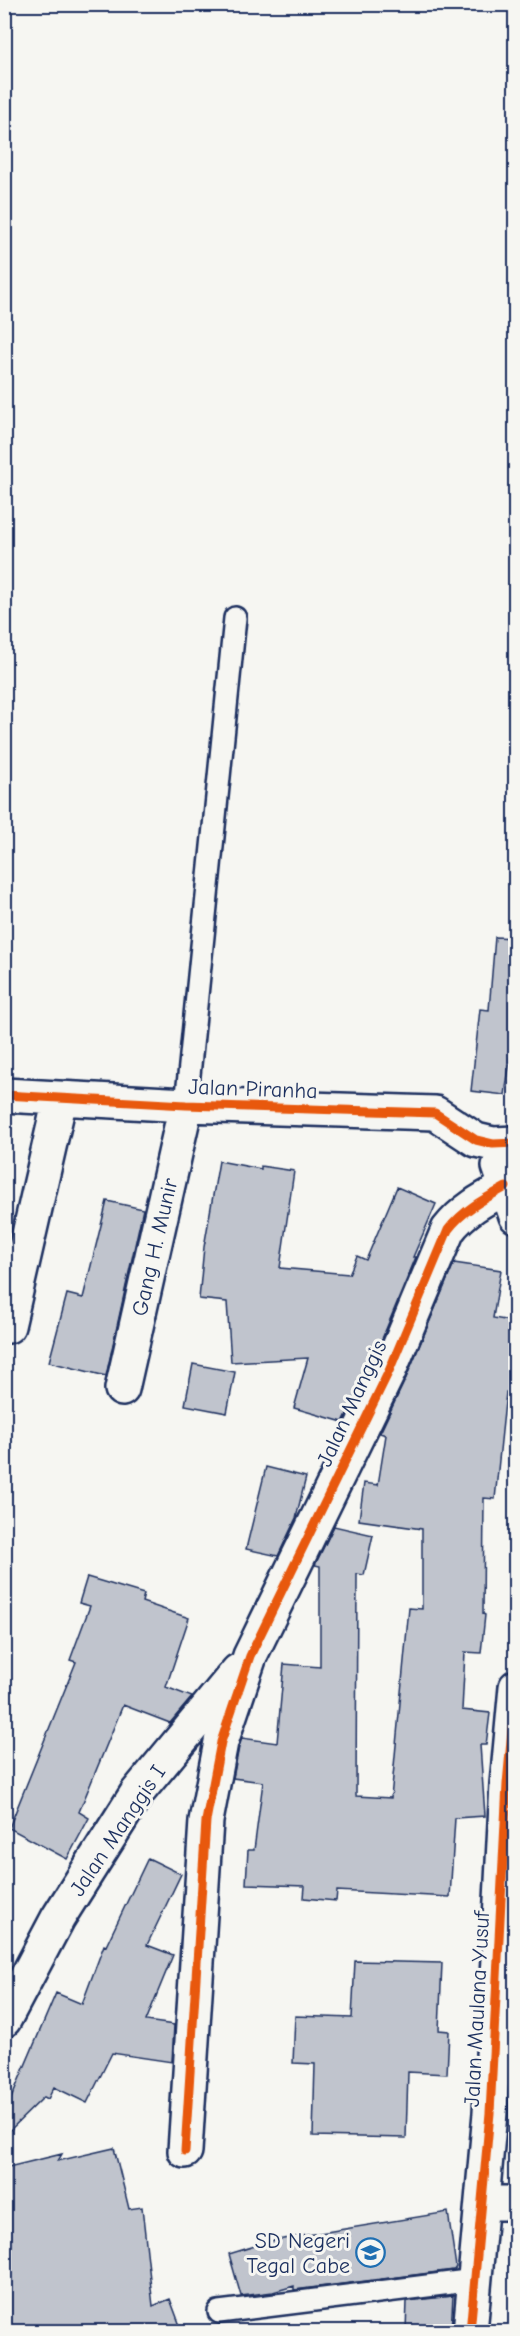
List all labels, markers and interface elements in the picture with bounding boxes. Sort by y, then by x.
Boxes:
street label: Jalan Piranha [188,1074,318,1104]
street label: Gang H. Munir [127,1176,183,1319]
street label: Jalan Manggis [311,1336,393,1471]
street label: Jalan Manggis I [64,1760,171,1901]
street label: Jalan Maulana Yusuf [459,1909,495,2108]
place label: SD Negeri Tegal Cabe [246,2228,350,2279]
school or university icon: SD Negeri Tegal Cabe [355,2237,387,2269]

